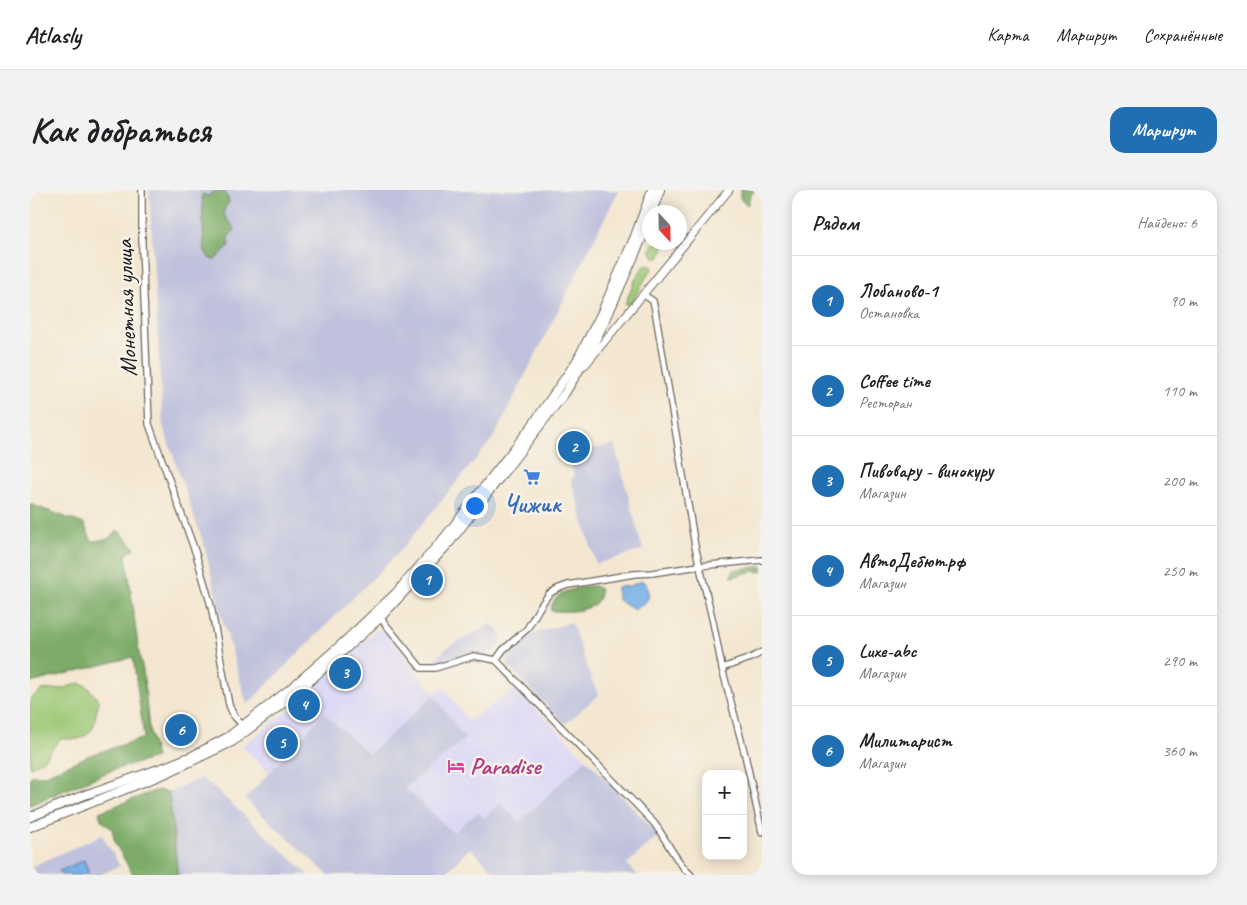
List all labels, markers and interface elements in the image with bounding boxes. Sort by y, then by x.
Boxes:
text: Atlasly [25,20,81,50]
text: Карта [987,24,1028,46]
text: Маршрут [1056,24,1116,46]
text: Сохранённые [1144,24,1222,46]
button: Маршрут [1110,107,1217,153]
text: Как добраться [30,108,211,153]
north arrow [642,205,687,250]
text: Рядом [812,210,859,236]
text: Найдено: 6 [1137,213,1197,233]
street label: Монетная улица [109,237,143,377]
text: Лобаново-1 [859,279,938,303]
text: 1 [824,291,832,311]
text: 90 m [1170,291,1197,311]
text: Остановка [859,303,919,323]
text: Coffee time [859,369,930,393]
text: 2 [824,381,832,401]
text: 110 m [1163,381,1197,401]
text: Ресторан [859,393,912,413]
pin: 2 [558,428,590,466]
text: Пивовару - винокуру [859,459,993,483]
supermarket icon: Чижик [522,467,542,487]
text: 3 [824,471,832,491]
text: 200 m [1163,471,1197,491]
text: Магазин [859,483,906,503]
place label: Чижик [503,489,563,519]
your location [462,493,488,519]
text: АвтоДебют.рф [859,549,965,573]
pin: 1 [411,561,443,599]
text: 4 [824,561,832,581]
text: 250 m [1163,561,1197,581]
text: Магазин [859,573,906,593]
text: Luxe-abc [859,639,916,663]
text: 5 [825,651,831,671]
text: 290 m [1163,651,1197,671]
pin: 3 [329,654,361,692]
text: Магазин [859,663,906,683]
pin: 4 [288,686,320,724]
pin: 6 [165,711,197,749]
pin: 5 [266,724,298,762]
text: Милитарист [859,729,952,753]
text: 6 [824,741,832,761]
text: 360 m [1163,741,1197,761]
place label: Paradise [470,751,542,781]
text: Магазин [859,753,906,773]
hotel icon: Paradise [446,756,466,776]
map controls [702,770,747,860]
button: + [702,770,747,815]
button: − [702,815,747,860]

